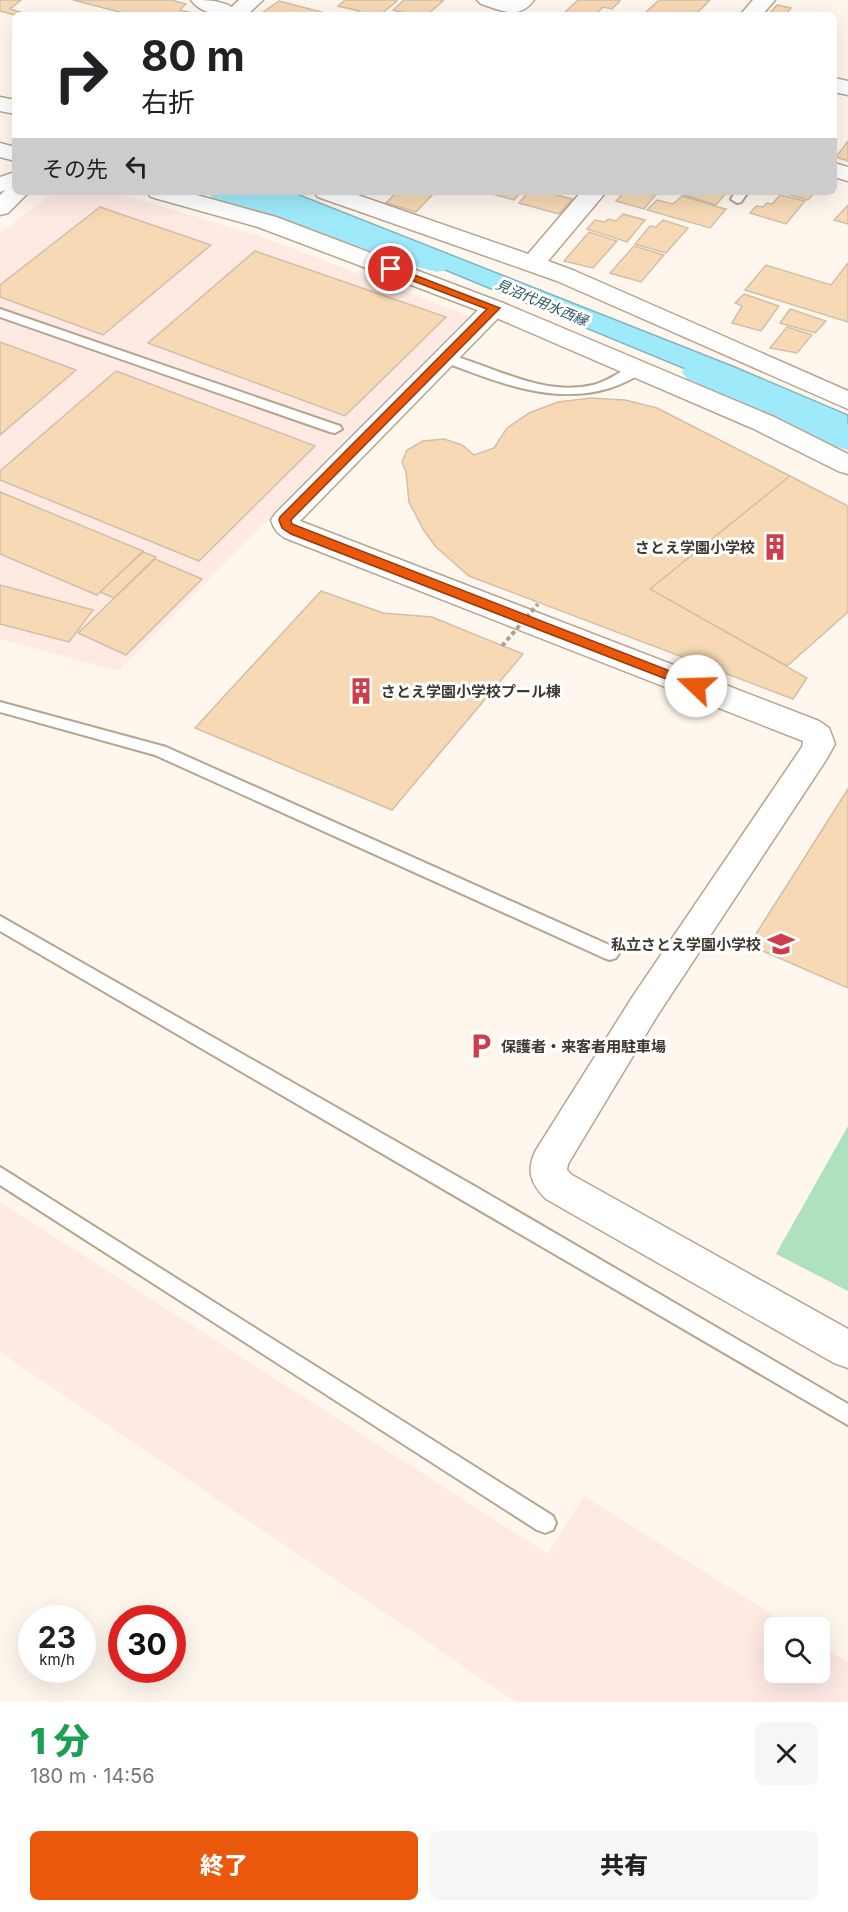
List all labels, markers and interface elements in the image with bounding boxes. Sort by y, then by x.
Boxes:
text: 80 m [141,30,245,81]
icon: right [42,36,120,114]
text: 右折 [141,86,195,119]
icon: left [120,150,153,183]
text: その先 [42,156,108,182]
pin [365,243,416,294]
icon: arrive [374,252,407,285]
water label: 見沼代用水西縁 [494,275,592,330]
building icon: さとえ学園小学校 [760,532,790,562]
place label: さとえ学園小学校 [635,538,755,557]
position arrow [664,654,728,718]
building icon: さとえ学園小学校プール棟 [346,676,376,706]
place label: さとえ学園小学校プール棟 [381,682,561,701]
school or university icon: 私立さとえ学園小学校 [766,929,796,959]
place label: 私立さとえ学園小学校 [611,935,761,954]
parking icon: 保護者・来客者用駐車場 [466,1031,496,1061]
place label: 保護者・来客者用駐車場 [501,1037,666,1056]
speed limit sign: 30 [108,1605,186,1683]
map controls [764,1617,830,1683]
button: search [764,1617,830,1683]
text: 23 [38,1619,76,1655]
text: km/h [39,1650,75,1669]
text: 1 分 [30,1719,90,1763]
button: close [755,1722,818,1785]
text: 180 m · 14:56 [30,1764,155,1788]
button: 終了 [30,1831,418,1900]
button: 共有 [430,1831,818,1900]

